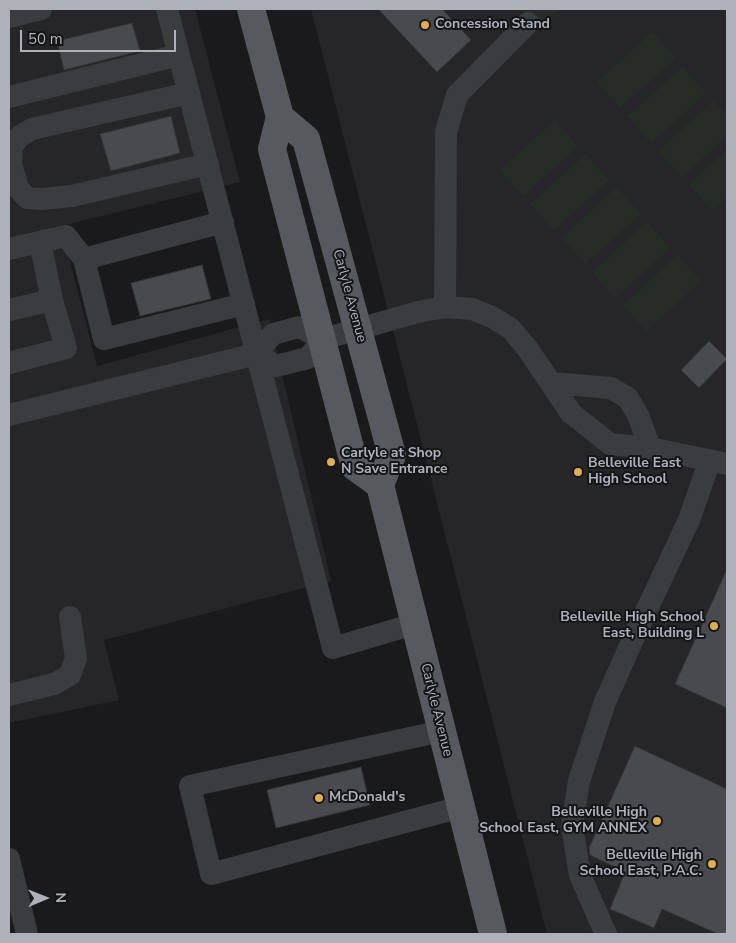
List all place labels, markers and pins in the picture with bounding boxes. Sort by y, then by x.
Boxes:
place label: Concession Stand [435,17,550,33]
marker: Concession Stand [419,19,431,31]
place label: Carlyle at Shop N Save Entrance [341,446,448,478]
marker: Carlyle at Shop N Save Entrance [325,456,337,468]
place label: Belleville East High School [588,456,681,488]
marker: Belleville East High School [572,466,584,478]
place label: Belleville High School East, Building L [560,610,704,642]
marker: Belleville High School East, Building L [708,620,720,632]
place label: McDonald's [329,790,405,806]
marker: McDonald's [313,792,325,804]
place label: Belleville High School East, GYM ANNEX [479,805,647,838]
marker: Belleville High School East, GYM ANNEX [651,815,663,827]
place label: Belleville High School East, P.A.C. [580,848,702,880]
marker: Belleville High School East, P.A.C. [706,858,718,870]

